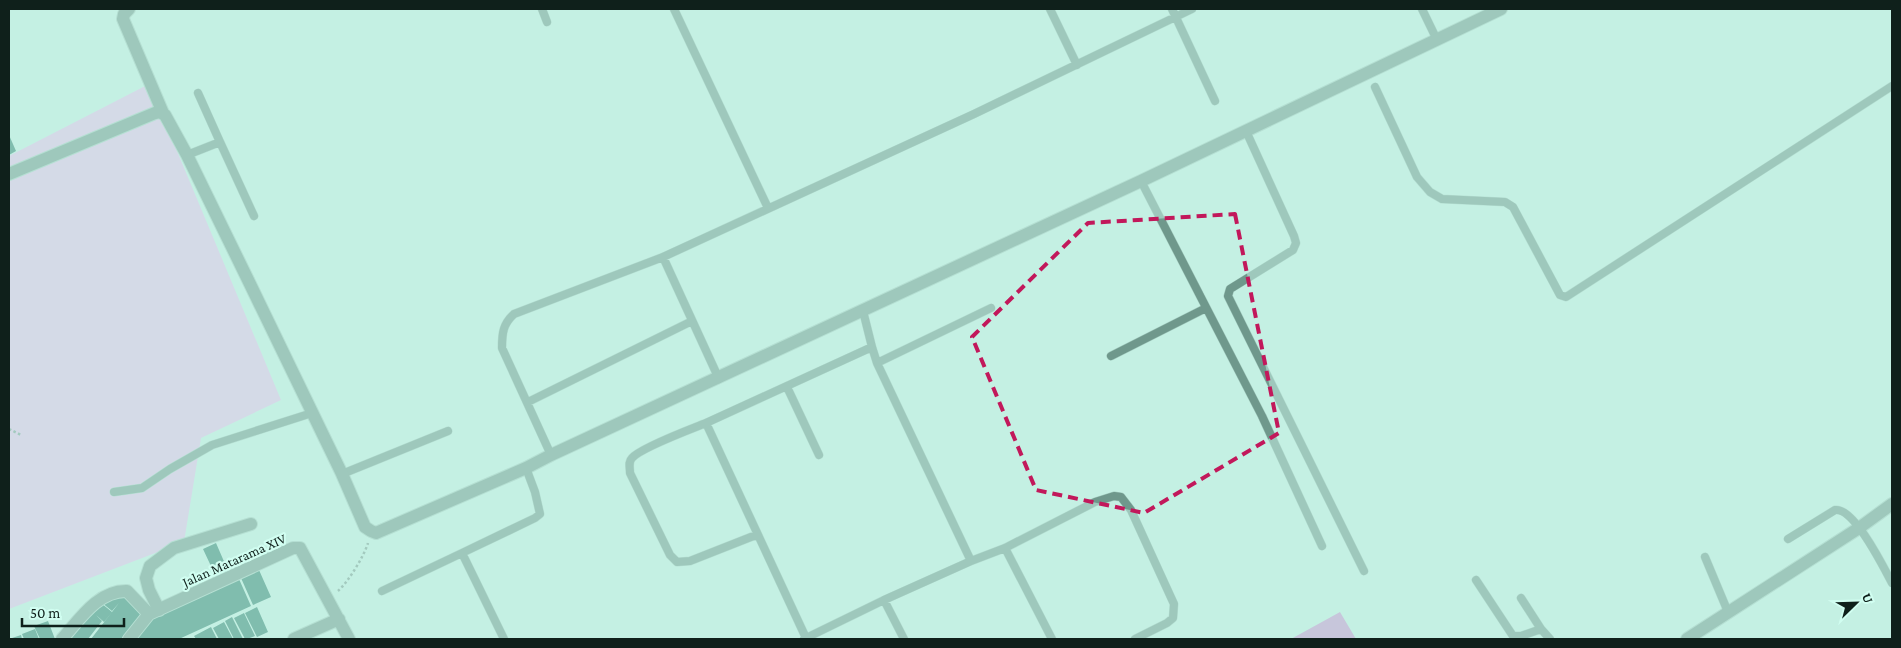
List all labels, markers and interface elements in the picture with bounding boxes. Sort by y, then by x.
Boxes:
street label: Jalan Matarama XIV [178,530,288,591]
north arrow [1831,578,1881,628]
text: U [1859,590,1877,606]
scale bar [22,596,125,628]
text: 50 m [30,605,60,621]

